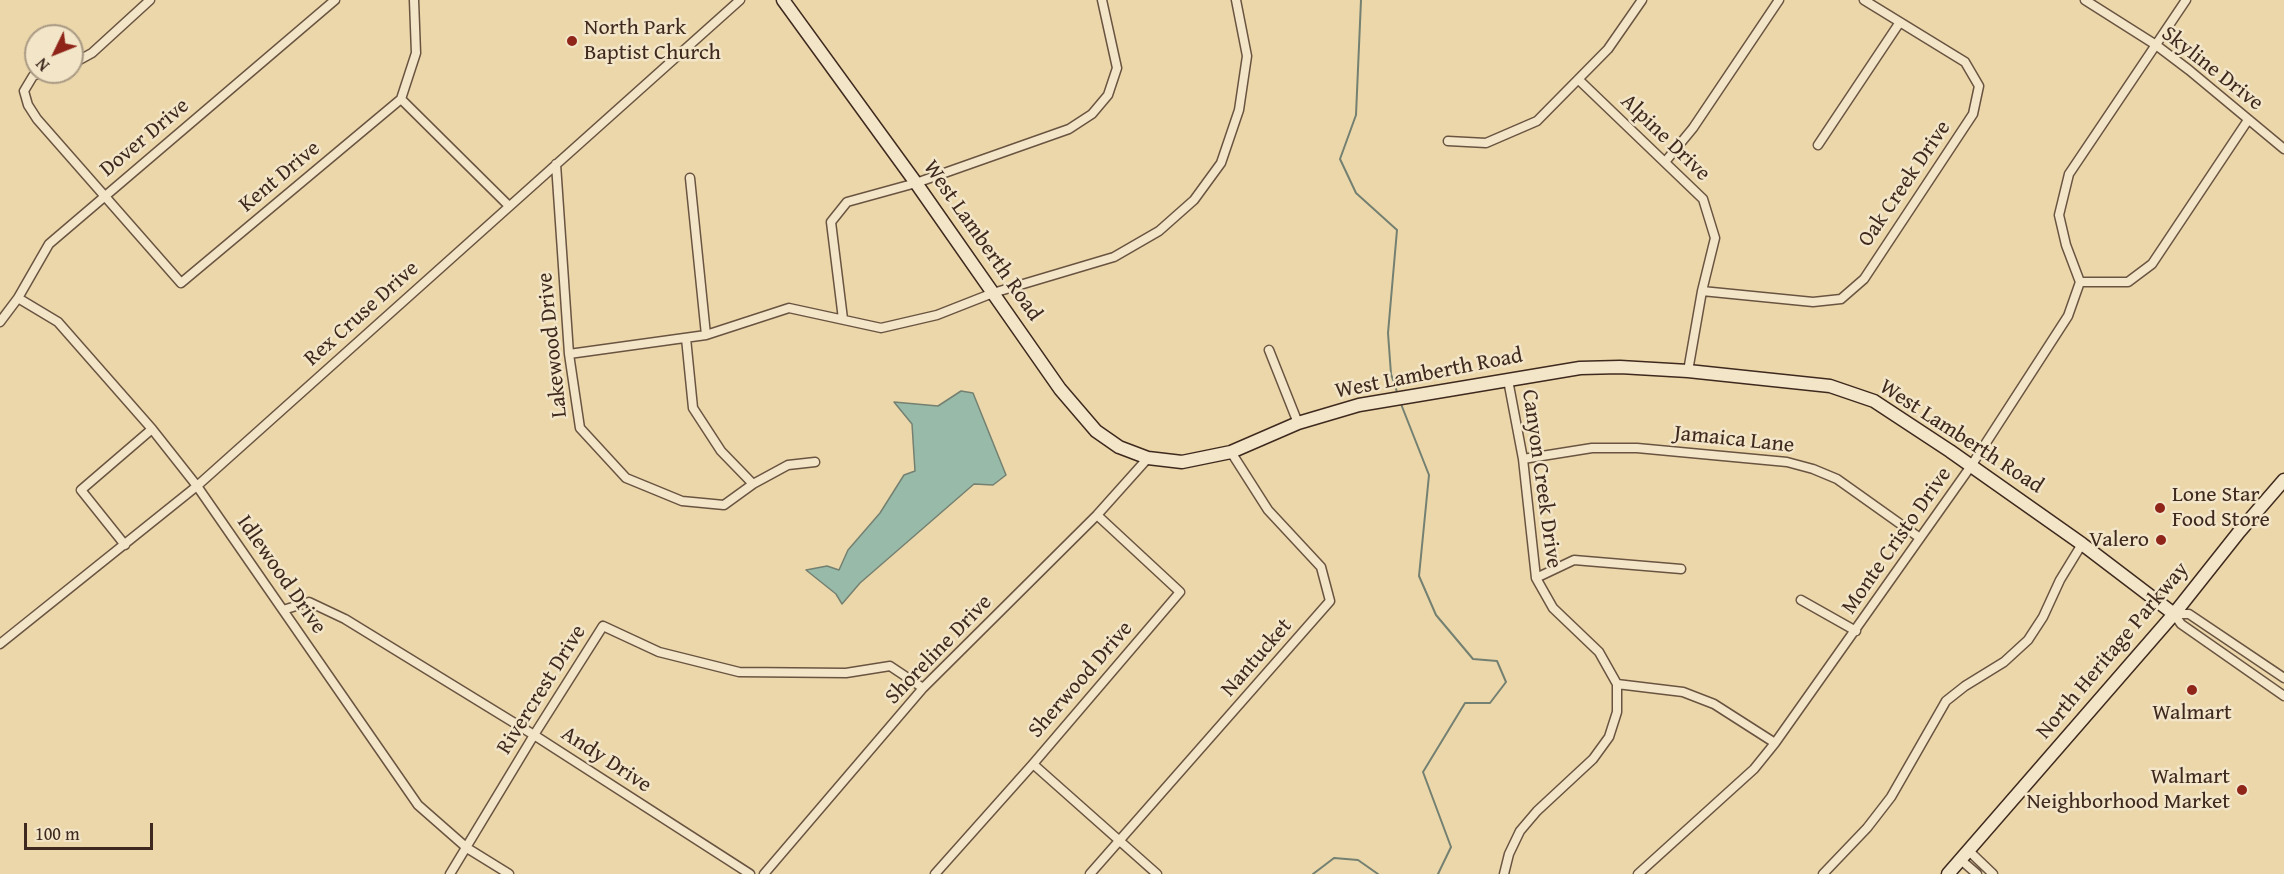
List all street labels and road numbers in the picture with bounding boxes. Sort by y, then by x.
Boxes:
street label: Skyline Drive [2156,21,2268,117]
street label: Alpine Drive [1615,89,1715,187]
street label: Dover Drive [95,93,195,183]
street label: Oak Creek Drive [1853,116,1957,252]
street label: Kent Drive [234,135,326,219]
street label: West Lamberth Road [917,155,1047,327]
street label: Rex Cruse Drive [299,256,425,372]
street label: Lakewood Drive [532,271,574,419]
street label: West Lamberth Road [1333,343,1525,405]
street label: West Lamberth Road [1874,374,2048,500]
street label: Canyon Creek Drive [1515,388,1567,570]
street label: Jamaica Lane [1673,421,1795,459]
street label: Monte Cristo Drive [1836,462,1958,620]
street label: Idlewood Drive [230,511,332,639]
street label: North Heritage Parkway [2031,557,2195,745]
street label: Shoreline Drive [880,590,998,710]
street label: Nantucket [1216,613,1298,703]
street label: Sherwood Drive [1023,616,1139,744]
street label: Rivercrest Drive [492,620,592,760]
street label: Andy Drive [556,721,656,799]

